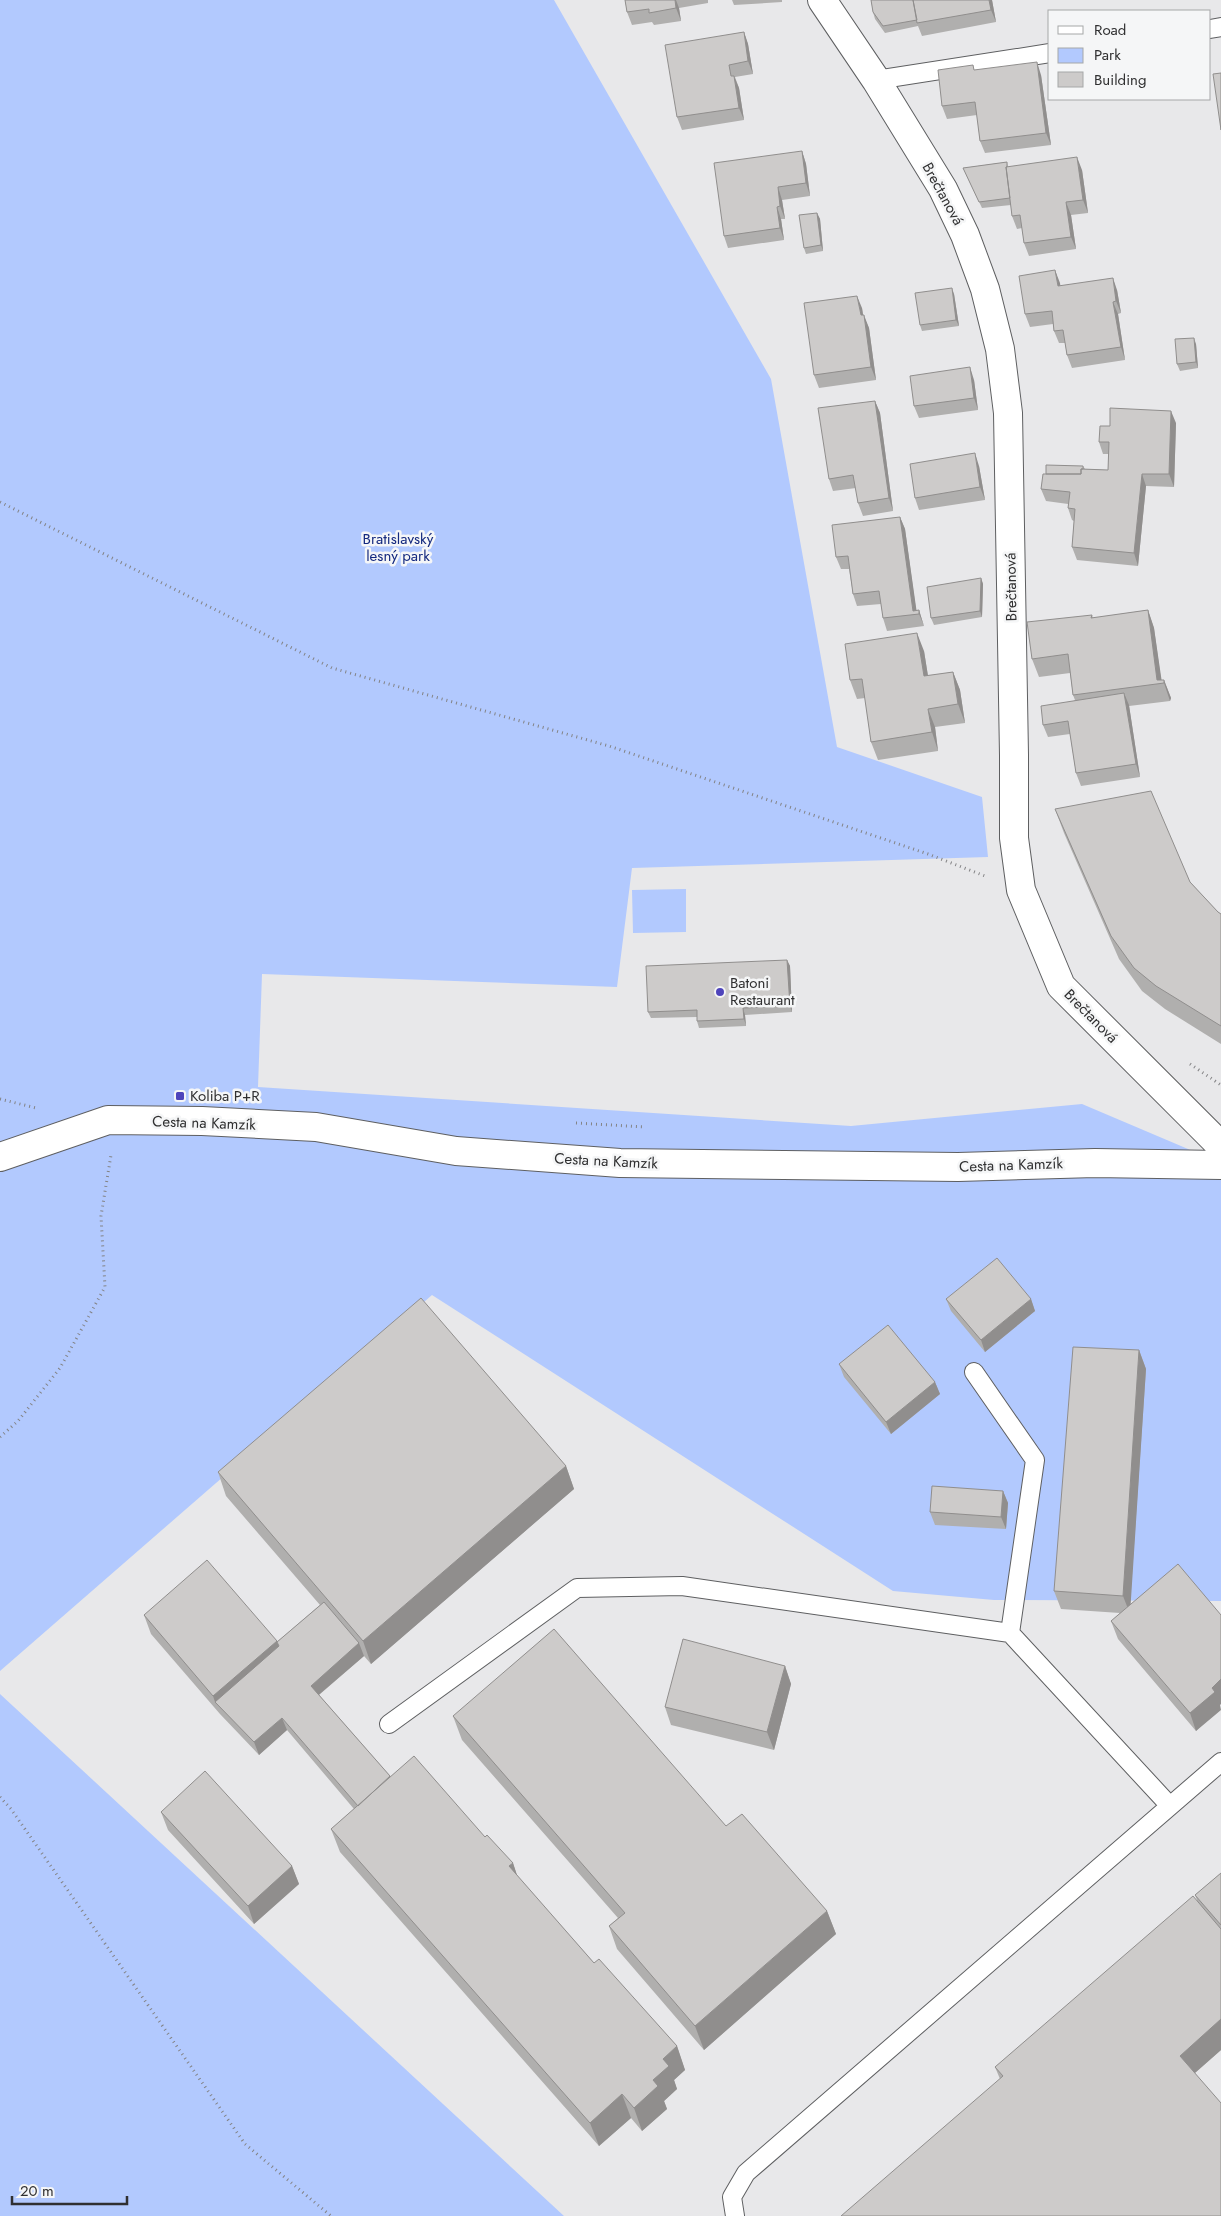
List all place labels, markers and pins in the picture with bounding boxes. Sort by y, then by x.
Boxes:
place label: Batoni Restaurant [730,972,795,1011]
marker: Batoni Restaurant [714,986,726,998]
place label: Koliba P+R [190,1085,260,1107]
marker: Koliba P+R [174,1090,186,1102]

